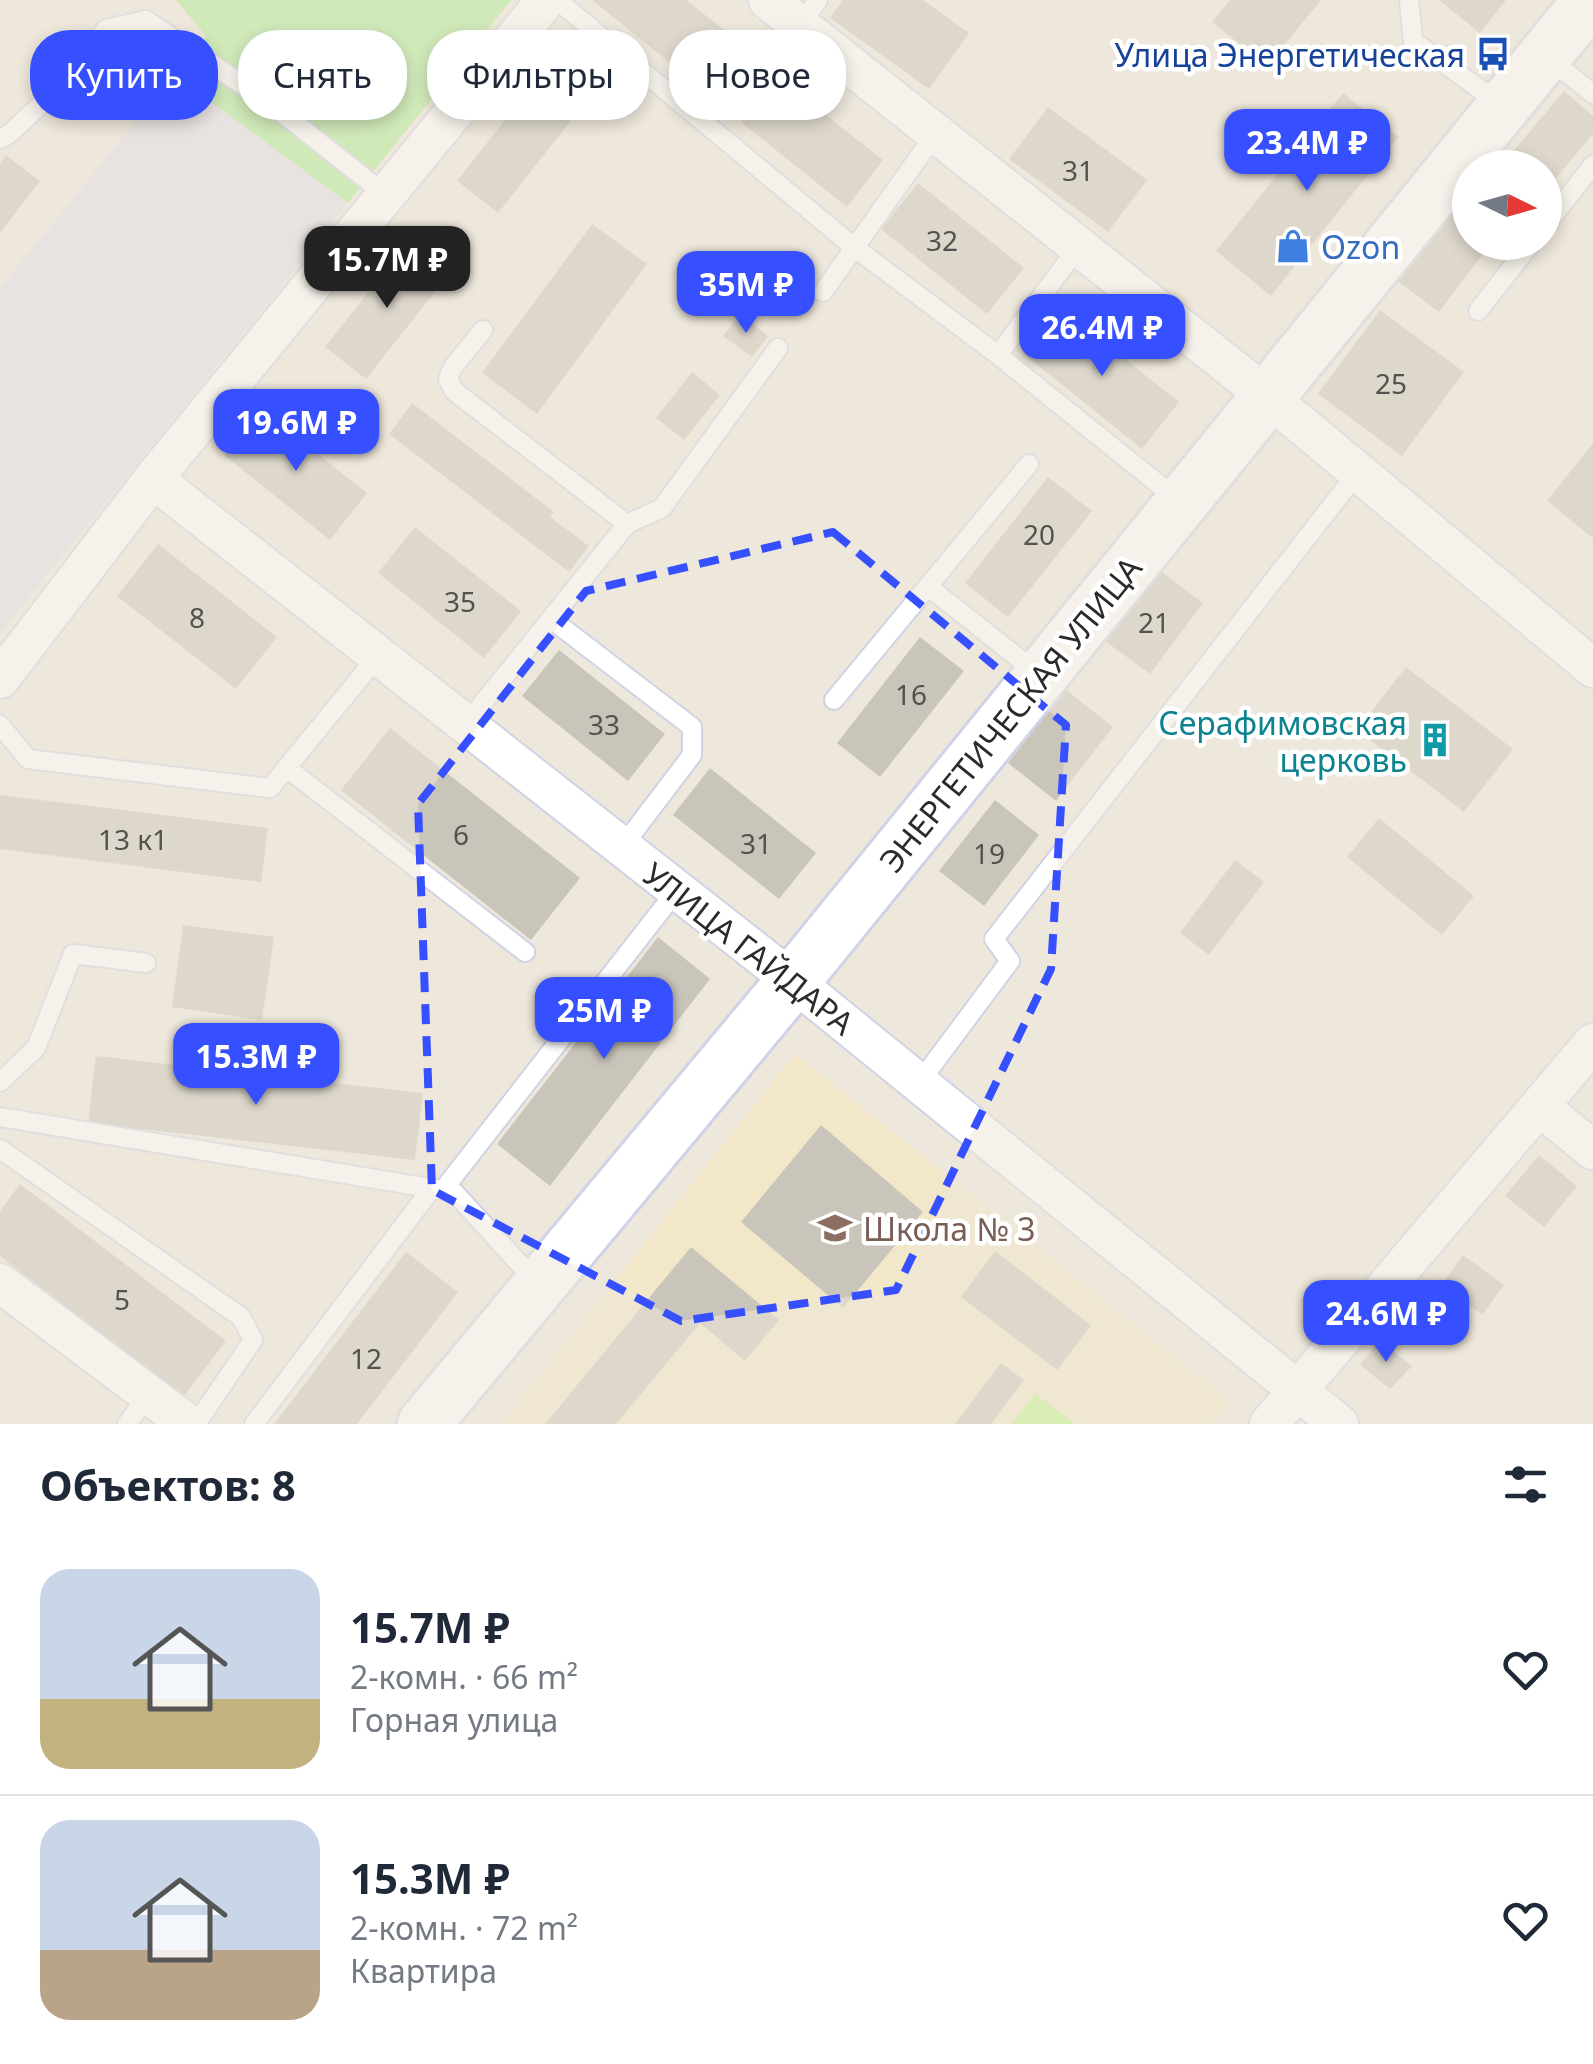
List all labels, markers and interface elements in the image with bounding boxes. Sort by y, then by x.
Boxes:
chip: Купить [30,30,218,120]
chip: Снять [238,30,407,120]
chip: Фильтры [427,30,649,120]
chip: Новое [669,30,846,120]
place label: Улица Энергетическая [1114,33,1465,76]
bus stop icon: Улица Энергетическая [1474,35,1512,73]
pin: 23.4M ₽ [1215,109,1399,194]
text: 23.4M ₽ [1246,120,1368,163]
north arrow [1452,150,1562,260]
map controls [1452,150,1562,260]
house number: 31 [1062,151,1094,189]
house number: 32 [926,221,958,259]
place label: Ozon [1321,225,1400,268]
pin: 15.7M ₽ [295,226,479,311]
shop icon: Ozon [1274,227,1312,265]
text: 15.7M ₽ [326,237,448,280]
pin: 35M ₽ [676,251,816,336]
text: 35M ₽ [699,262,793,305]
pin: 26.4M ₽ [1010,294,1194,379]
text: 26.4M ₽ [1041,305,1163,348]
house number: 25 [1375,364,1407,402]
pin: 19.6M ₽ [204,389,388,474]
text: 19.6M ₽ [235,400,357,443]
house number: 20 [1023,515,1055,553]
street label: ЭНЕРГЕТИЧЕСКАЯ УЛИЦА [869,547,1151,881]
house number: 35 [444,582,476,620]
house number: 8 [189,598,205,636]
house number: 21 [1138,603,1170,641]
house number: 16 [895,675,927,713]
place label: Серафимовская церковь [1158,701,1407,781]
house number: 33 [588,705,620,743]
building icon: Серафимовская церковь [1416,721,1454,759]
house number: 6 [453,815,469,853]
house number: 13 к1 [98,820,168,858]
house number: 31 [740,824,772,862]
house number: 19 [973,834,1005,872]
street label: УЛИЦА ГАЙДАРА [635,852,864,1044]
pin: 25M ₽ [534,977,674,1062]
text: 25M ₽ [557,988,651,1031]
pin: 15.3M ₽ [164,1023,348,1108]
text: 15.3M ₽ [195,1034,317,1077]
place label: Школа № 3 [863,1207,1036,1250]
school or university icon: Школа № 3 [816,1209,854,1247]
house number: 5 [114,1280,130,1318]
pin: 24.6M ₽ [1294,1280,1478,1365]
text: 24.6M ₽ [1325,1291,1447,1334]
house number: 12 [350,1339,382,1377]
text: Объектов: 8 [40,1456,296,1513]
icon: filters [1498,1457,1553,1512]
text: 15.7M ₽ [350,1598,510,1655]
icon: home [120,1609,240,1729]
icon: heart [1498,1642,1553,1697]
text: 2-комн. · 66 m² [350,1655,578,1698]
text: Горная улица [350,1698,558,1741]
text: 15.3M ₽ [350,1849,510,1906]
icon: home [120,1860,240,1980]
icon: heart [1498,1893,1553,1948]
text: 2-комн. · 72 m² [350,1906,578,1949]
text: Квартира [350,1949,497,1992]

